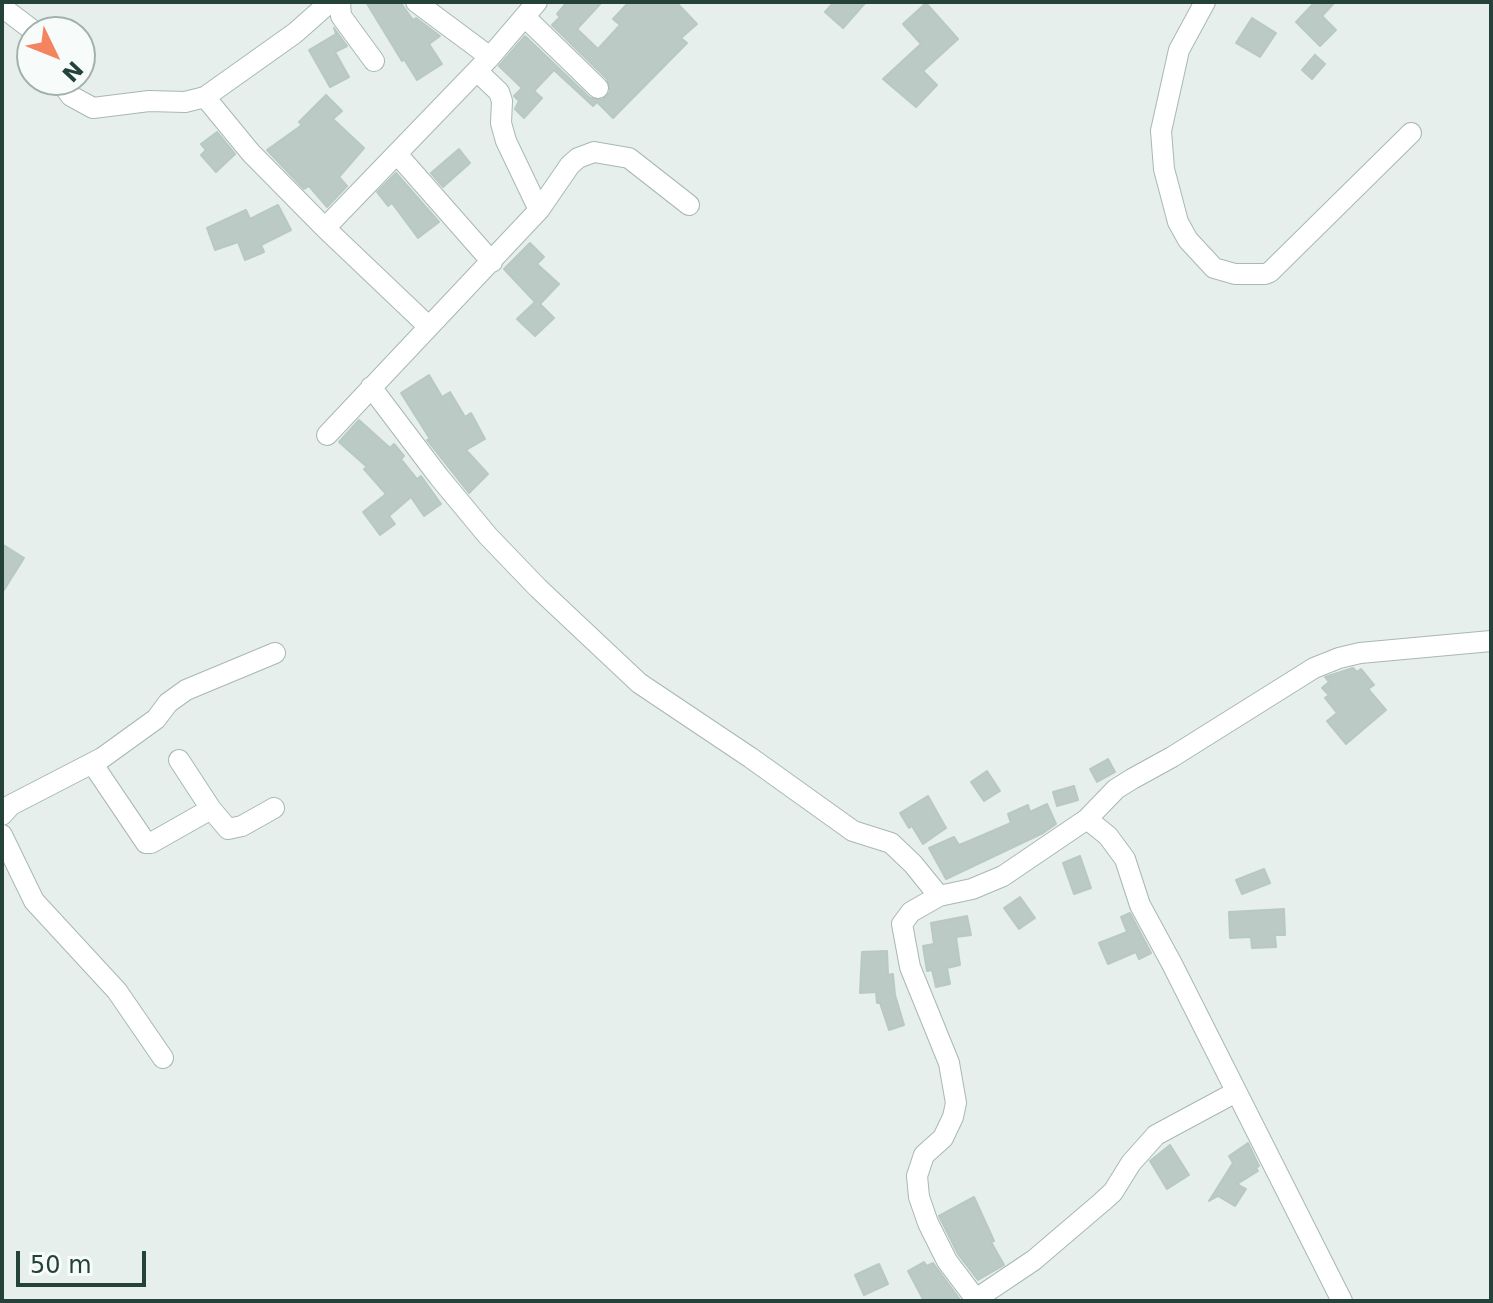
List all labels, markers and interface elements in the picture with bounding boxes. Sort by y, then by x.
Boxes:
north arrow [16,16,96,96]
text: N [57,56,88,87]
scale bar [20,1235,150,1285]
text: 50 m [30,1251,92,1279]

